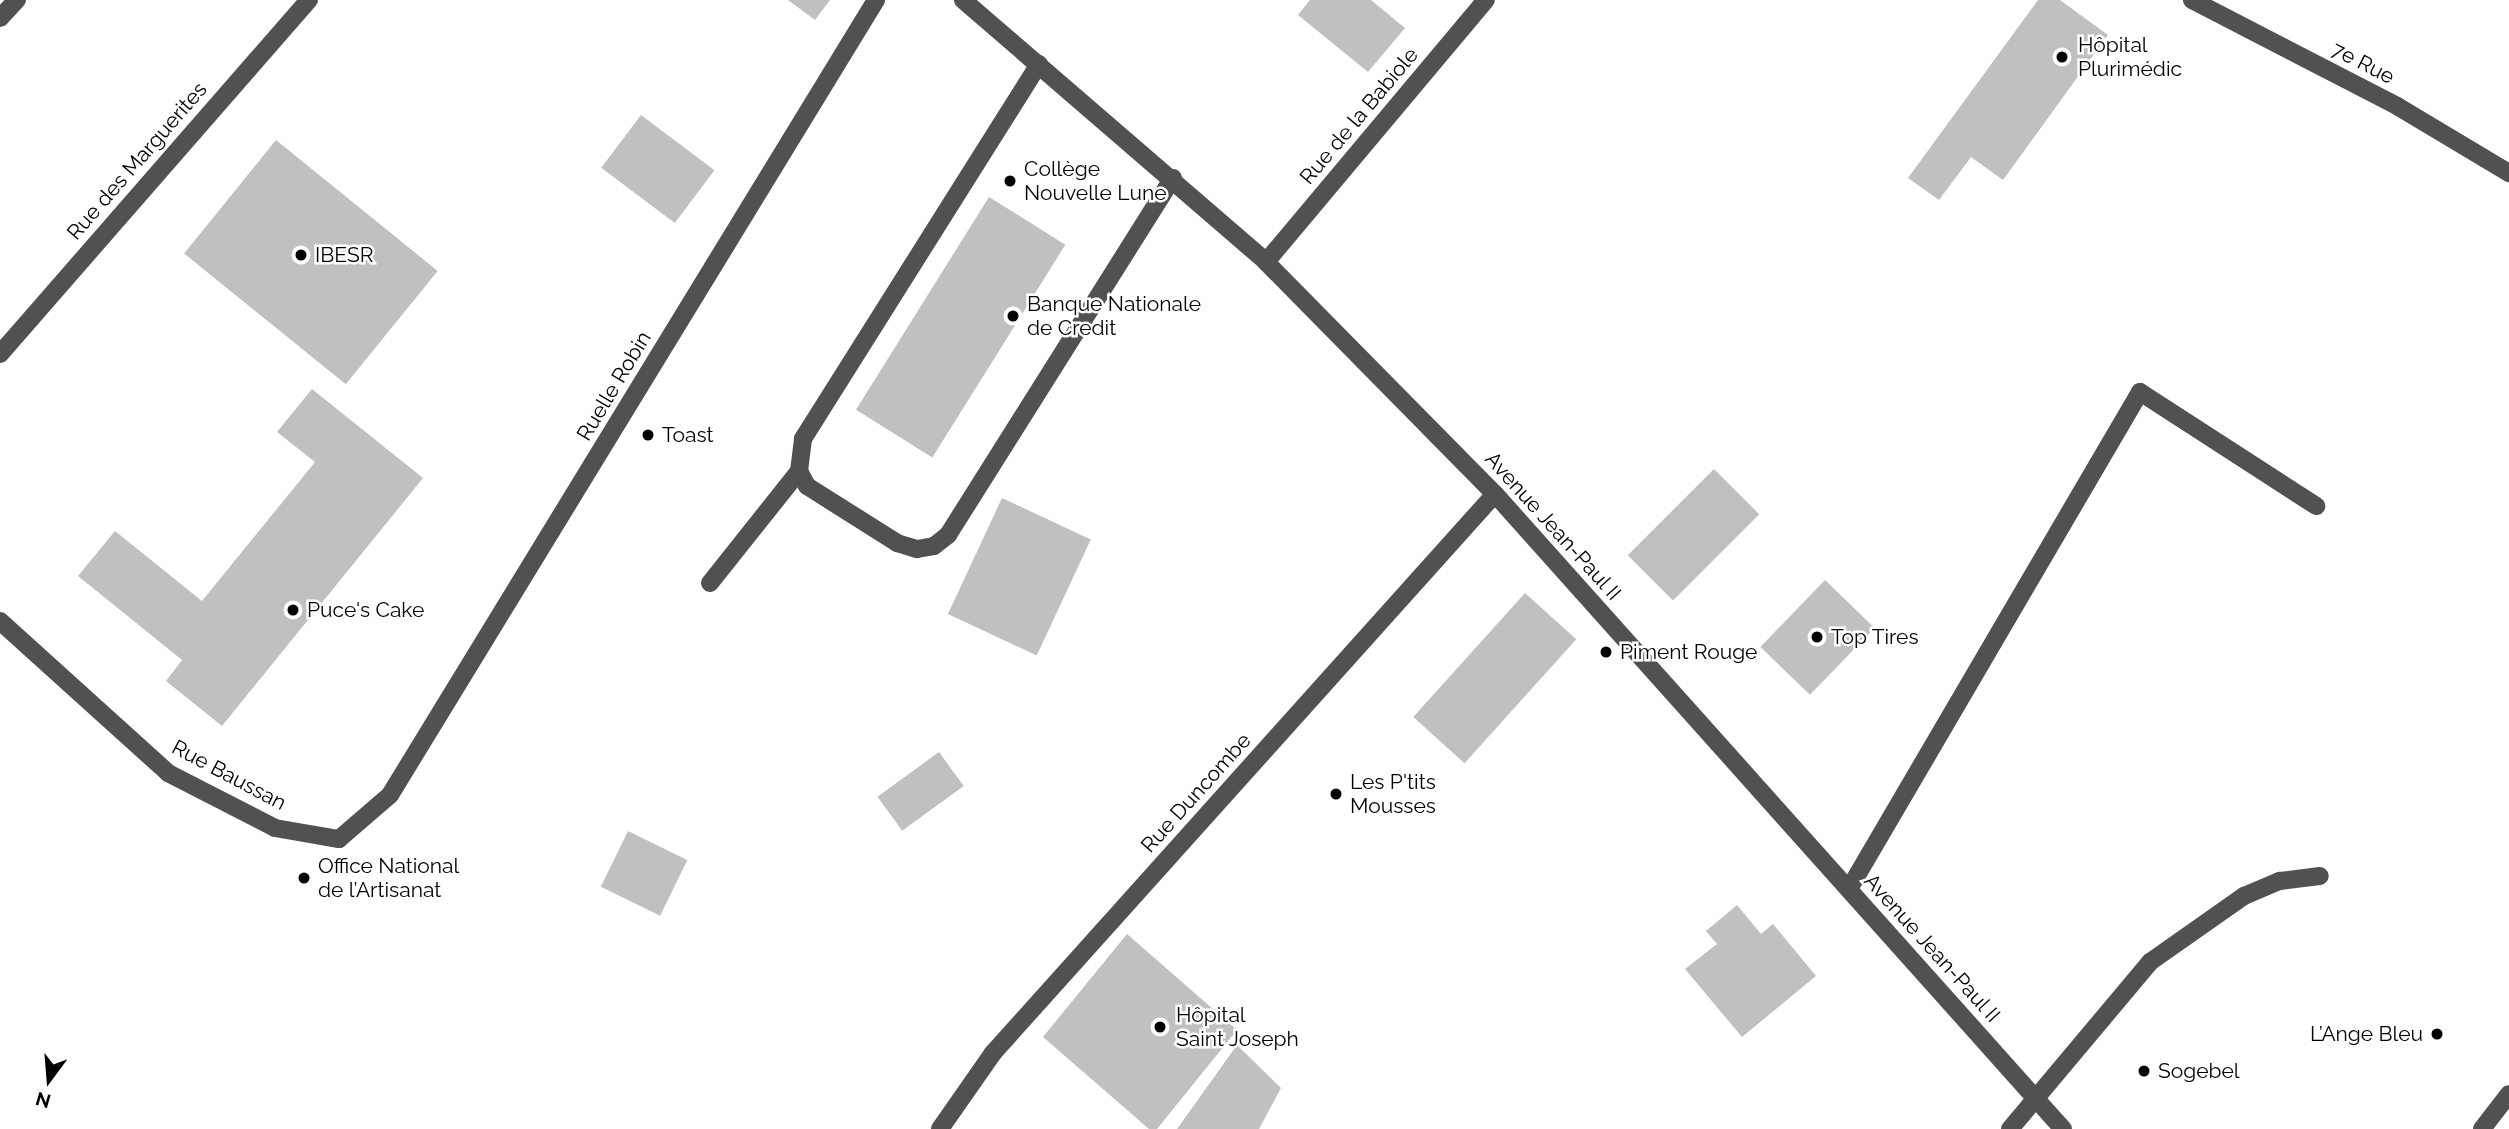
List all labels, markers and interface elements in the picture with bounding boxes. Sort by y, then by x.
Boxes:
place label: Hôpital Plurimédic [2078,32,2182,82]
street label: 7e Rue [2327,37,2399,89]
street label: Rue de la Babiole [1295,43,1423,189]
marker: Hôpital Plurimédic [2052,47,2072,67]
street label: Rue des Marguerites [62,77,212,245]
place label: Collège Nouvelle Lune [1024,156,1167,206]
marker: Collège Nouvelle Lune [1002,173,1018,189]
place label: IBESR [315,242,373,268]
marker: IBESR [293,247,309,263]
place label: Banque Nationale de Credit [1027,291,1201,341]
marker: Banque Nationale de Credit [1005,308,1021,324]
street label: Ruelle Robin [571,327,657,445]
place label: Toast [662,422,714,448]
marker: Toast [640,427,656,443]
street label: Avenue Jean-Paul II [1479,446,1627,606]
place label: Puce's Cake [307,597,424,623]
marker: Puce's Cake [285,602,301,618]
place label: Top Tires [1831,624,1919,650]
marker: Top Tires [1809,629,1825,645]
place label: Piment Rouge [1620,639,1757,665]
marker: Piment Rouge [1598,644,1614,660]
street label: Rue Duncombe [1136,728,1256,858]
street label: Rue Baussan [168,734,290,816]
place label: Les P'tits Mousses [1350,769,1436,819]
marker: Les P'tits Mousses [1328,786,1344,802]
place label: Office National de l’Artisanat [318,853,459,903]
street label: Avenue Jean-Paul II [1858,868,2006,1028]
marker: Office National de l’Artisanat [296,870,312,886]
place label: Hôpital Saint Joseph [1176,1002,1299,1052]
marker: Hôpital Saint Joseph [1150,1017,1170,1037]
place label: L’Ange Bleu [2310,1021,2423,1047]
marker: L’Ange Bleu [2429,1026,2445,1042]
north arrow [14,1045,84,1115]
place label: Sogebel [2158,1058,2240,1084]
marker: Sogebel [2136,1063,2152,1079]
text: N [33,1088,53,1113]

